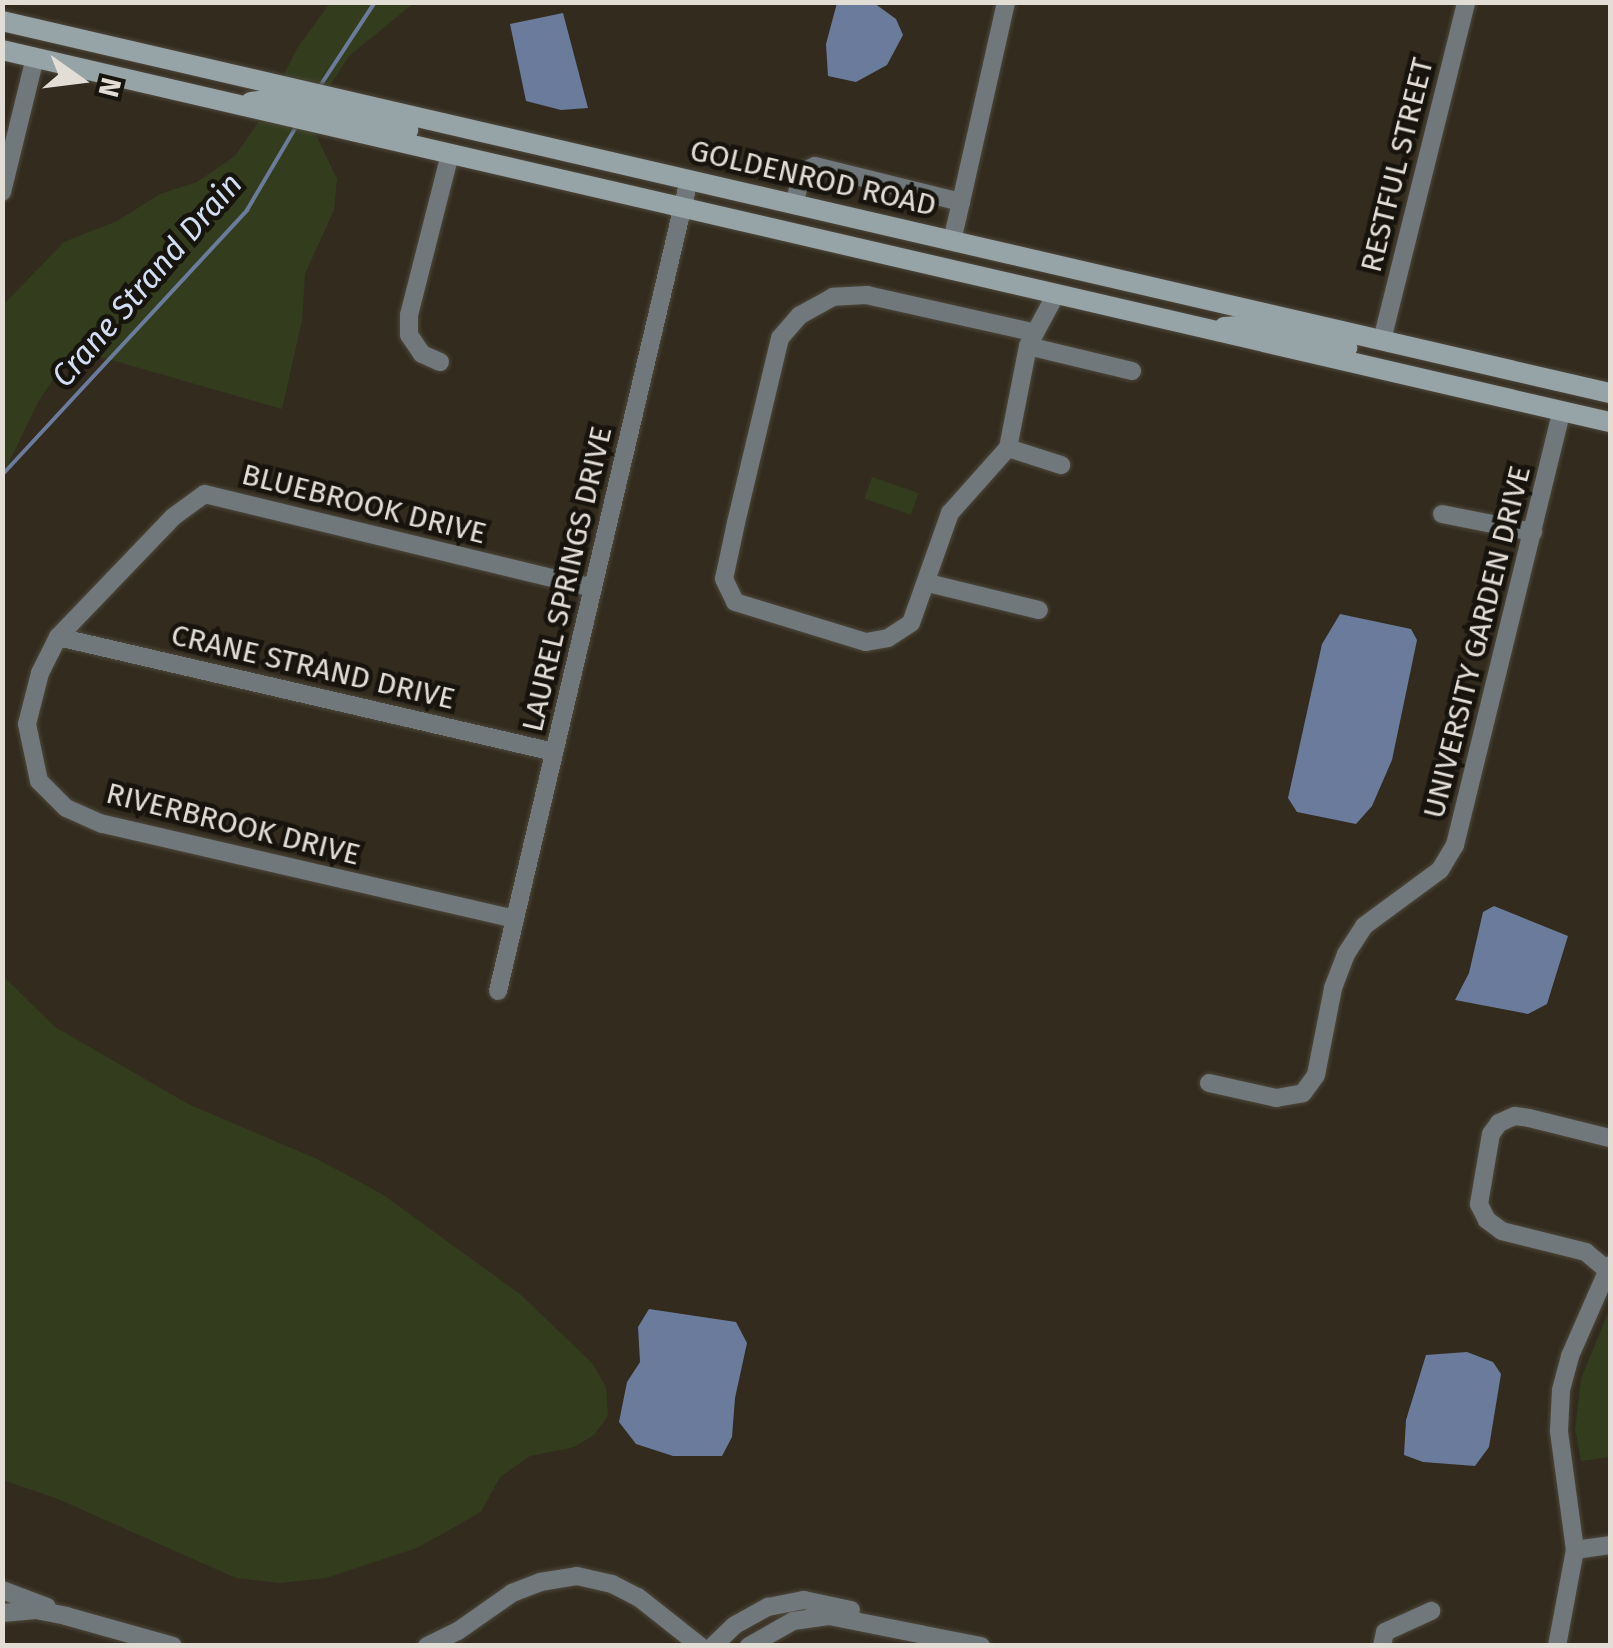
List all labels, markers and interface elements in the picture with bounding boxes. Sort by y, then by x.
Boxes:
north arrow [30,30,130,130]
street label: RESTFUL STREET [1353,54,1441,276]
text: N [91,74,128,100]
street label: GOLDENROD ROAD [687,132,939,224]
water label: Crane Strand Drain [44,165,250,395]
street label: LAUREL SPRINGS DRIVE [514,423,620,735]
street label: BLUEBROOK DRIVE [238,456,490,552]
street label: UNIVERSITY GARDEN DRIVE [1416,462,1538,822]
street label: CRANE STRAND DRIVE [168,617,458,717]
street label: RIVERBROOK DRIVE [102,775,364,873]

